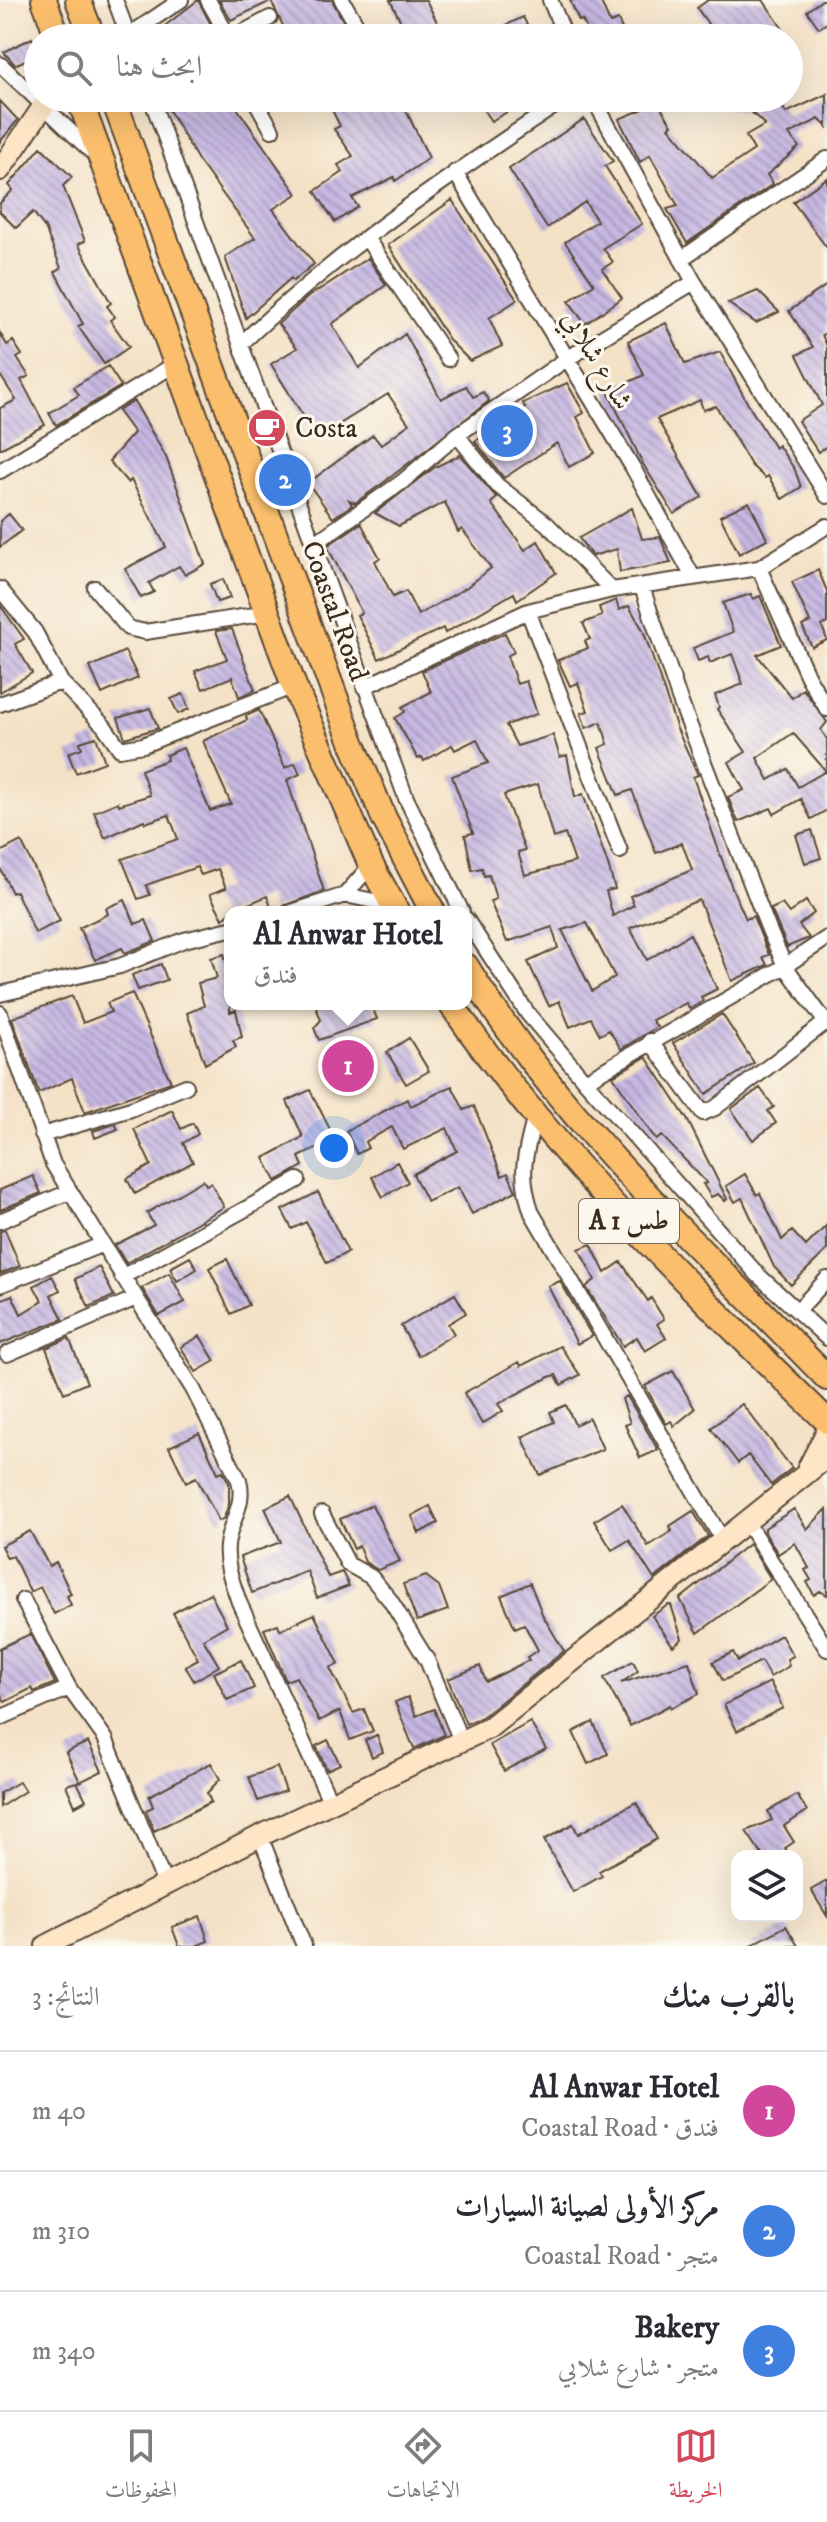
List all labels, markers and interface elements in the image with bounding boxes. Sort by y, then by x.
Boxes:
search box [24,24,803,112]
icon: search [52,46,96,90]
text: ابحث هنا [116,49,202,86]
street label: شارع شلابي [549,304,640,419]
pin: 3 [481,401,533,461]
cafe icon: Costa [246,407,288,449]
place label: Costa [295,411,358,446]
pin: 2 [259,450,311,510]
street label: Coastal Road [293,536,377,686]
popup [224,906,472,1010]
text: Al Anwar Hotel [253,917,443,954]
text: فندق [253,959,298,992]
pin: 1 [322,1036,374,1096]
your location [314,1128,354,1168]
road number: A 1 طس [579,1199,679,1243]
map controls [731,1850,803,1922]
button: layers [731,1850,803,1922]
text: بالقرب منك [662,1975,795,2017]
text: النتائج: 3 [32,1981,100,2014]
text: Al Anwar Hotel [530,2070,719,2107]
text: 40 m [32,2095,86,2128]
text: 1 [764,2095,774,2128]
text: فندق · Coastal Road [521,2112,719,2145]
text: مركز الأولى لصيانة السيارات [455,2189,719,2226]
text: 310 m [32,2215,90,2248]
text: 2 [763,2215,775,2248]
text: متجر · Coastal Road [524,2240,719,2273]
text: Bakery [635,2310,719,2347]
text: 340 m [32,2335,96,2368]
text: 3 [764,2335,774,2368]
text: متجر · شارع شلابي [558,2352,719,2385]
tab: المحفوظات [105,2424,177,2511]
tab: الاتجاهات [386,2424,460,2511]
tab: الخريطة [669,2424,722,2511]

